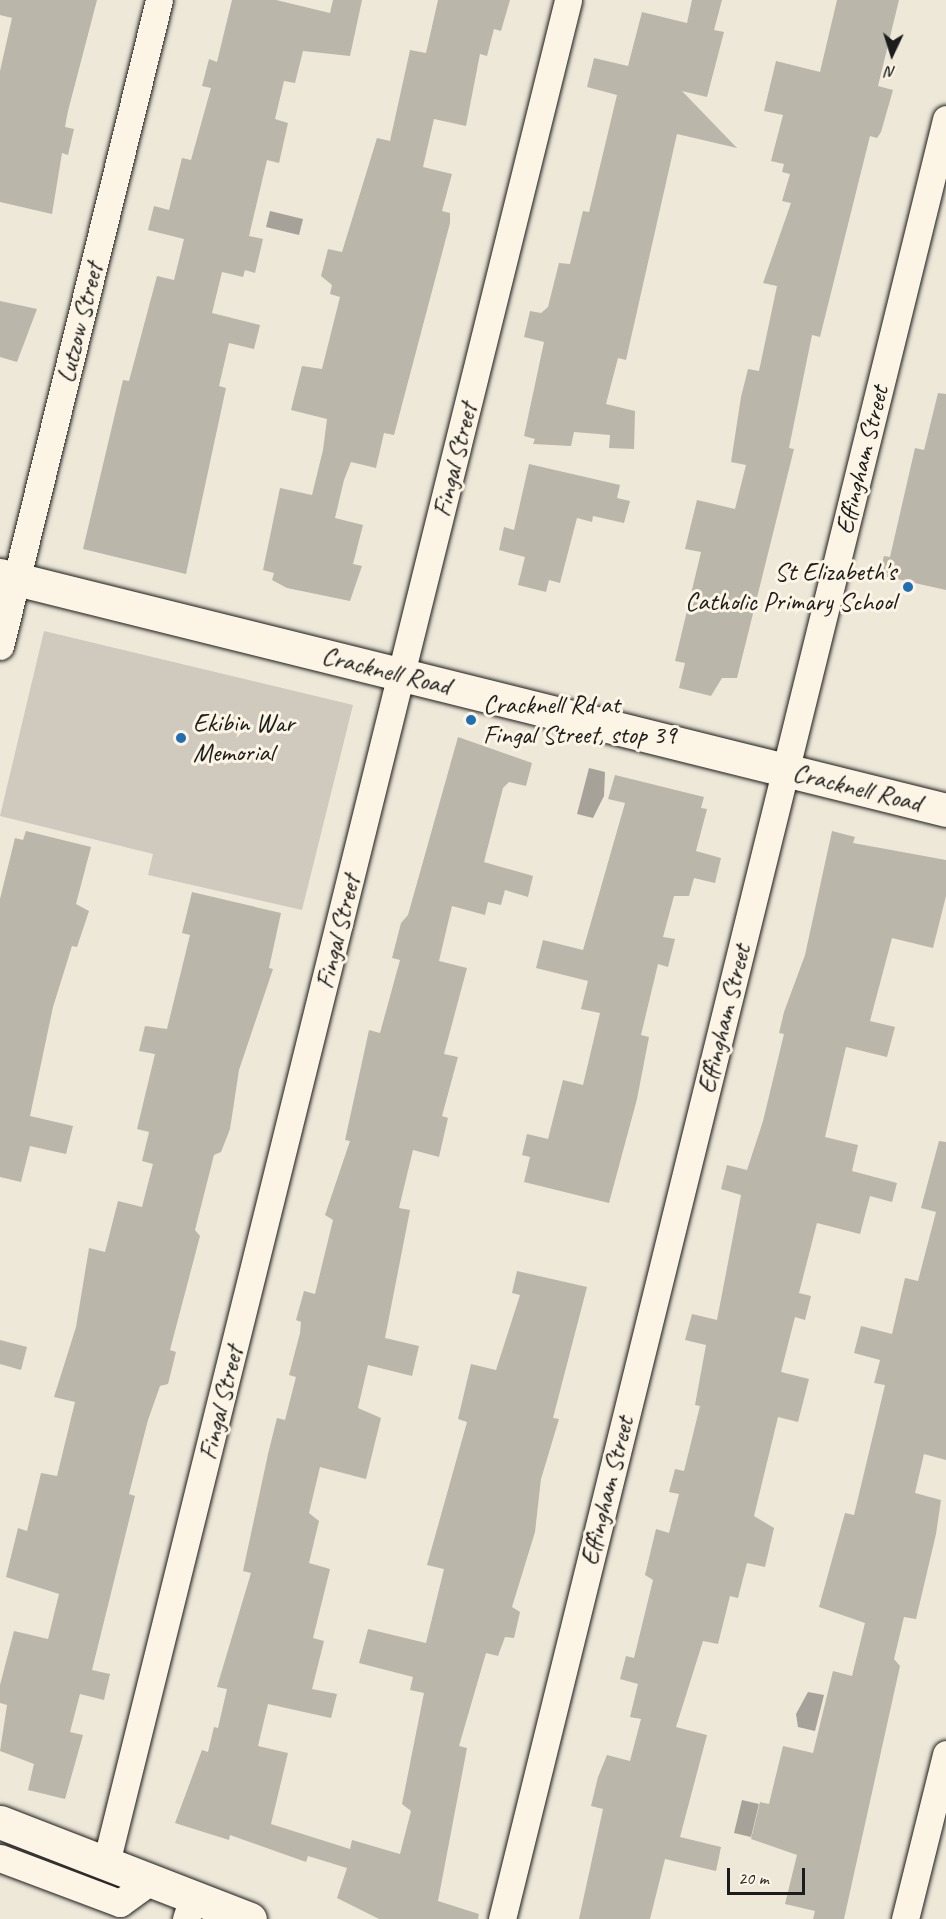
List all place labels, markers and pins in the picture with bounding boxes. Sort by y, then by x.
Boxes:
place label: St Elizabeth's Catholic Primary School [685,556,896,618]
marker: St Elizabeth's Catholic Primary School [901,580,915,594]
place label: Cracknell Rd at Fingal Street, stop 39 [483,689,676,750]
place label: Ekibin War Memorial [193,707,295,768]
marker: Cracknell Rd at Fingal Street, stop 39 [464,713,478,727]
marker: Ekibin War Memorial [174,731,188,745]

